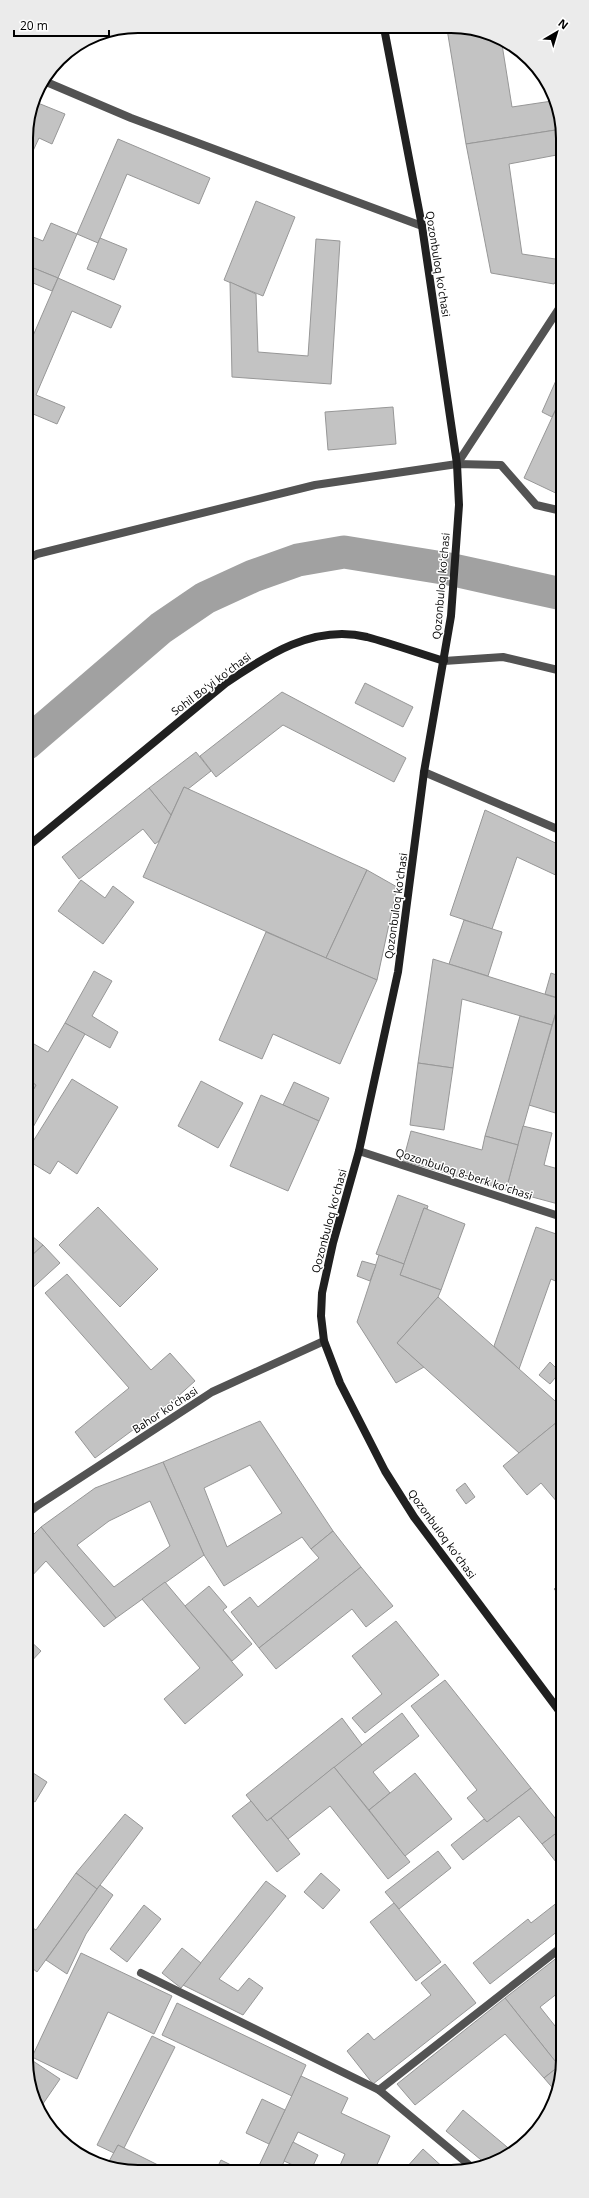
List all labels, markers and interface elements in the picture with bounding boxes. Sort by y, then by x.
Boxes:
scale bar [14,12,109,38]
north arrow [537,12,577,52]
text: N [555,15,572,32]
text: 20 m [20,17,48,34]
street label: Qozonbuloq koʻchasi [423,210,454,318]
street label: Qozonbuloq koʻchasi [428,532,453,640]
street label: Sohil Boʻyi koʻchasi [168,649,254,719]
street label: Qozonbuloq koʻchasi [381,852,410,960]
street label: Qozonbuloq 8-berk koʻchasi [394,1144,534,1203]
street label: Qozonbuloq koʻchasi [307,1167,350,1275]
street label: Bahor koʻchasi [129,1383,200,1436]
street label: Qozonbuloq koʻchasi [405,1486,480,1581]

